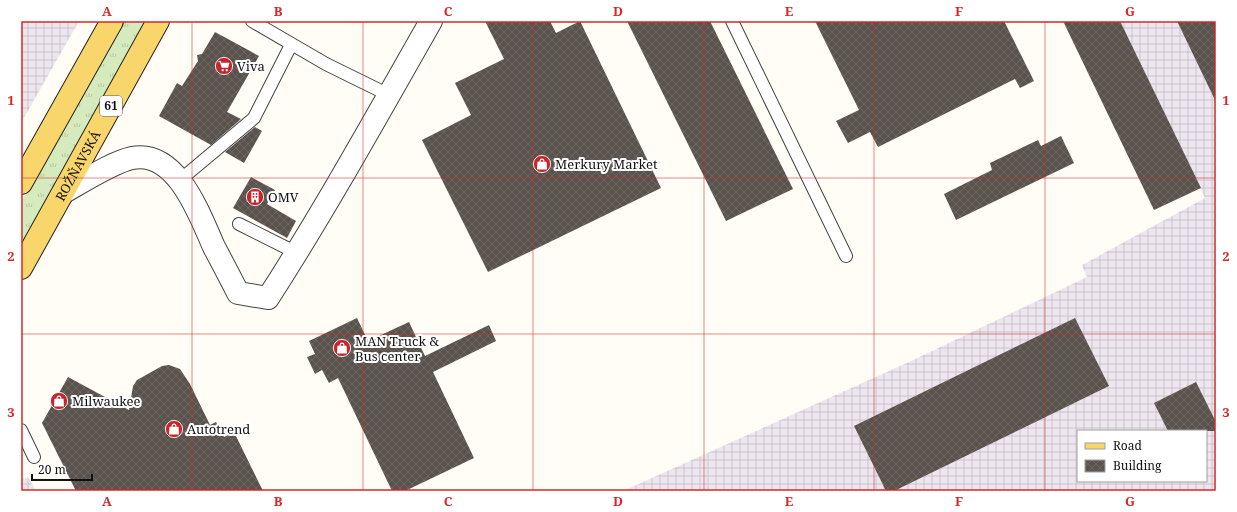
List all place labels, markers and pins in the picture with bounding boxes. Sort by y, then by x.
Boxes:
supermarket icon: Viva [214,56,234,76]
place label: Viva [237,57,265,75]
shop icon: Merkury Market [532,154,552,174]
place label: Merkury Market [555,155,658,173]
building icon: OMV [245,187,265,207]
place label: OMV [268,188,299,206]
place label: MAN Truck & Bus center [355,332,439,365]
shop icon: MAN Truck & Bus center [332,338,352,358]
shop icon: Milwaukee [49,391,69,411]
place label: Milwaukee [72,392,140,410]
shop icon: Autotrend [164,419,184,439]
place label: Autotrend [187,420,250,438]

